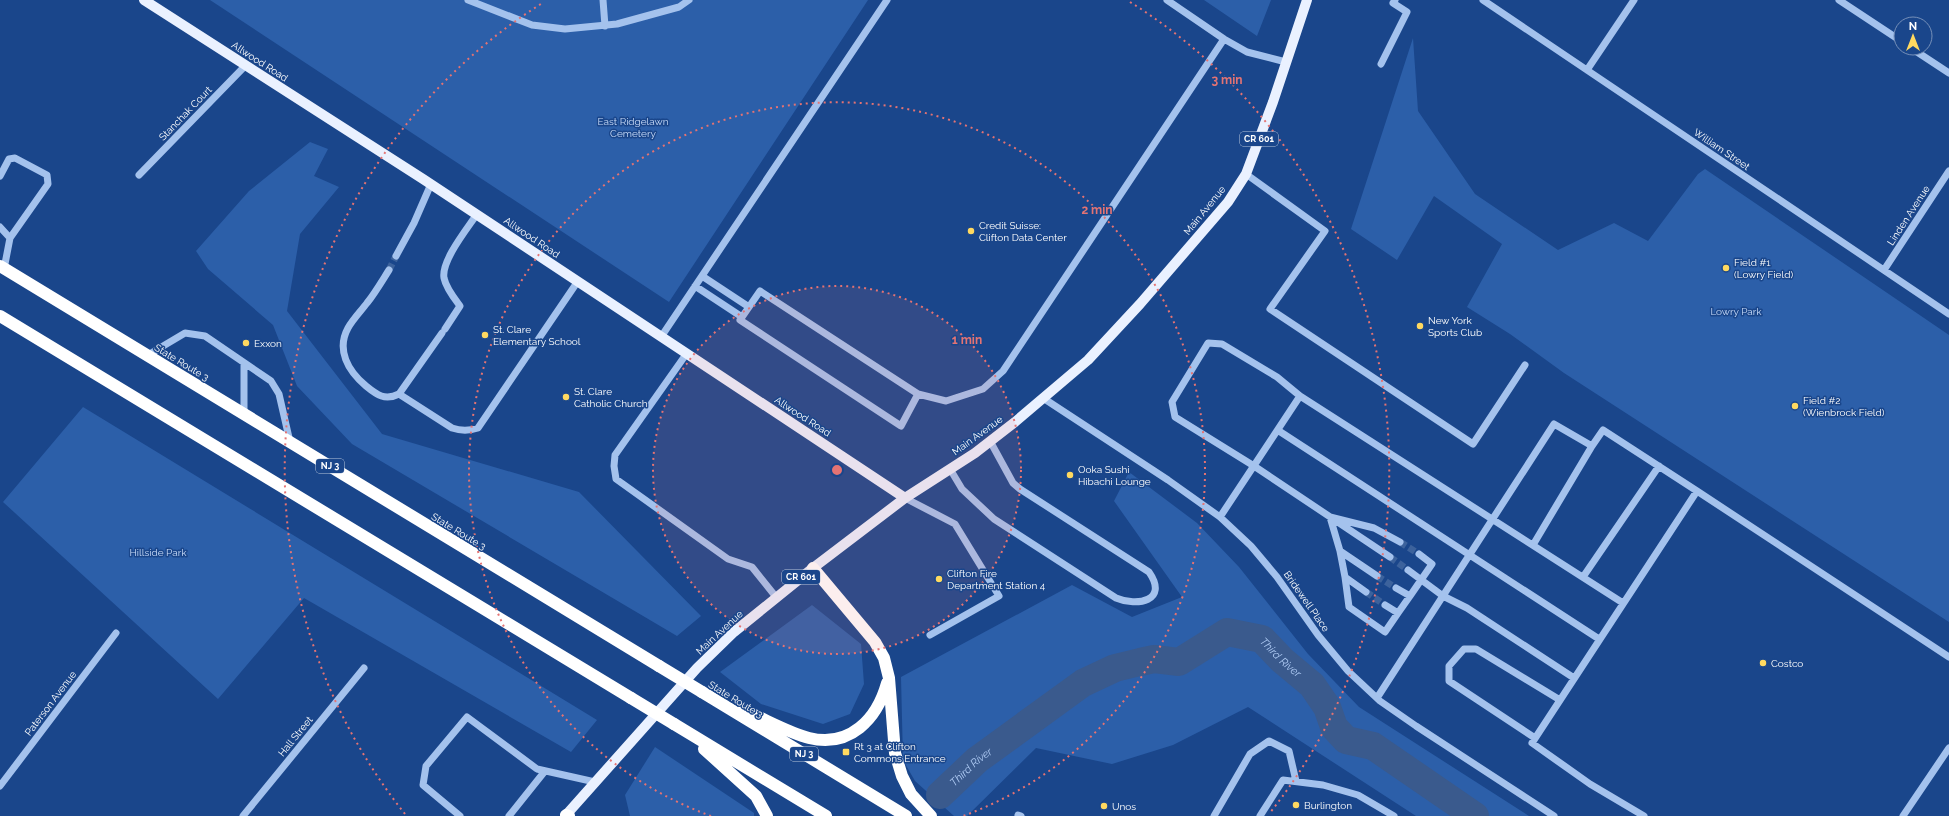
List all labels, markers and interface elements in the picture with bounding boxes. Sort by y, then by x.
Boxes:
north arrow [1893,16,1933,56]
text: N [1909,20,1917,33]
street label: Allwood Road [230,39,290,84]
text: 3 min [1211,73,1243,87]
street label: Stanchak Court [157,84,214,143]
park label: East Ridgelawn Cemetery [597,116,669,139]
street label: William Street [1692,127,1752,173]
road number: CR 601 [1240,132,1278,146]
street label: Linden Avenue [1885,183,1932,247]
street label: Main Avenue [1181,184,1227,237]
text: 2 min [1081,203,1113,217]
street label: Allwood Road [502,215,562,260]
place label: Credit Suisse: Clifton Data Center [979,220,1067,243]
marker: Credit Suisse: Clifton Data Center [966,226,976,236]
place label: Field #1 (Lowry Field) [1734,257,1793,280]
marker: Field #1 (Lowry Field) [1721,263,1731,273]
park label: Lowry Park [1710,306,1762,317]
place label: New York Sports Club [1428,315,1482,338]
marker: New York Sports Club [1415,321,1425,331]
place label: St. Clare Elementary School [493,324,581,347]
marker: St. Clare Elementary School [480,330,490,340]
text: 1 min [952,333,982,347]
marker: Exxon [241,338,251,348]
place label: Exxon [254,338,282,349]
street label: State Route 3 [152,342,211,383]
place label: St. Clare Catholic Church [574,386,648,409]
marker: St. Clare Catholic Church [561,392,571,402]
street label: Allwood Road [773,394,833,439]
place label: Field #2 (Wienbrock Field) [1803,395,1885,418]
marker: Field #2 (Wienbrock Field) [1790,401,1800,411]
street label: Main Avenue [950,413,1005,457]
road number: NJ 3 [316,459,344,473]
centre of rings [830,463,844,477]
place label: Ooka Sushi Hibachi Lounge [1078,464,1151,487]
marker: Ooka Sushi Hibachi Lounge [1065,470,1075,480]
street label: State Route 3 [429,511,488,552]
park label: Hillside Park [129,547,187,558]
place label: Clifton Fire Department Station 4 [947,568,1046,591]
street label: Bridewell Place [1282,569,1332,634]
road number: CR 601 [782,570,820,584]
marker: Clifton Fire Department Station 4 [934,574,944,584]
street label: Main Avenue [694,608,745,657]
water label: Third River [1257,635,1305,681]
marker: Costco [1758,658,1768,668]
place label: Costco [1771,658,1803,669]
street label: Paterson Avenue [22,669,78,738]
street label: State Route 3 [706,679,765,720]
street label: Hall Street [276,714,315,759]
place label: Rt 3 at Clifton Commons Entrance [854,741,946,764]
water label: Third River [947,744,996,789]
road number: NJ 3 [790,747,818,761]
marker: Rt 3 at Clifton Commons Entrance [841,747,851,757]
marker: Burlington [1291,800,1301,810]
place label: Burlington [1304,800,1352,811]
marker: Unos [1099,801,1109,811]
place label: Unos [1112,801,1136,812]

